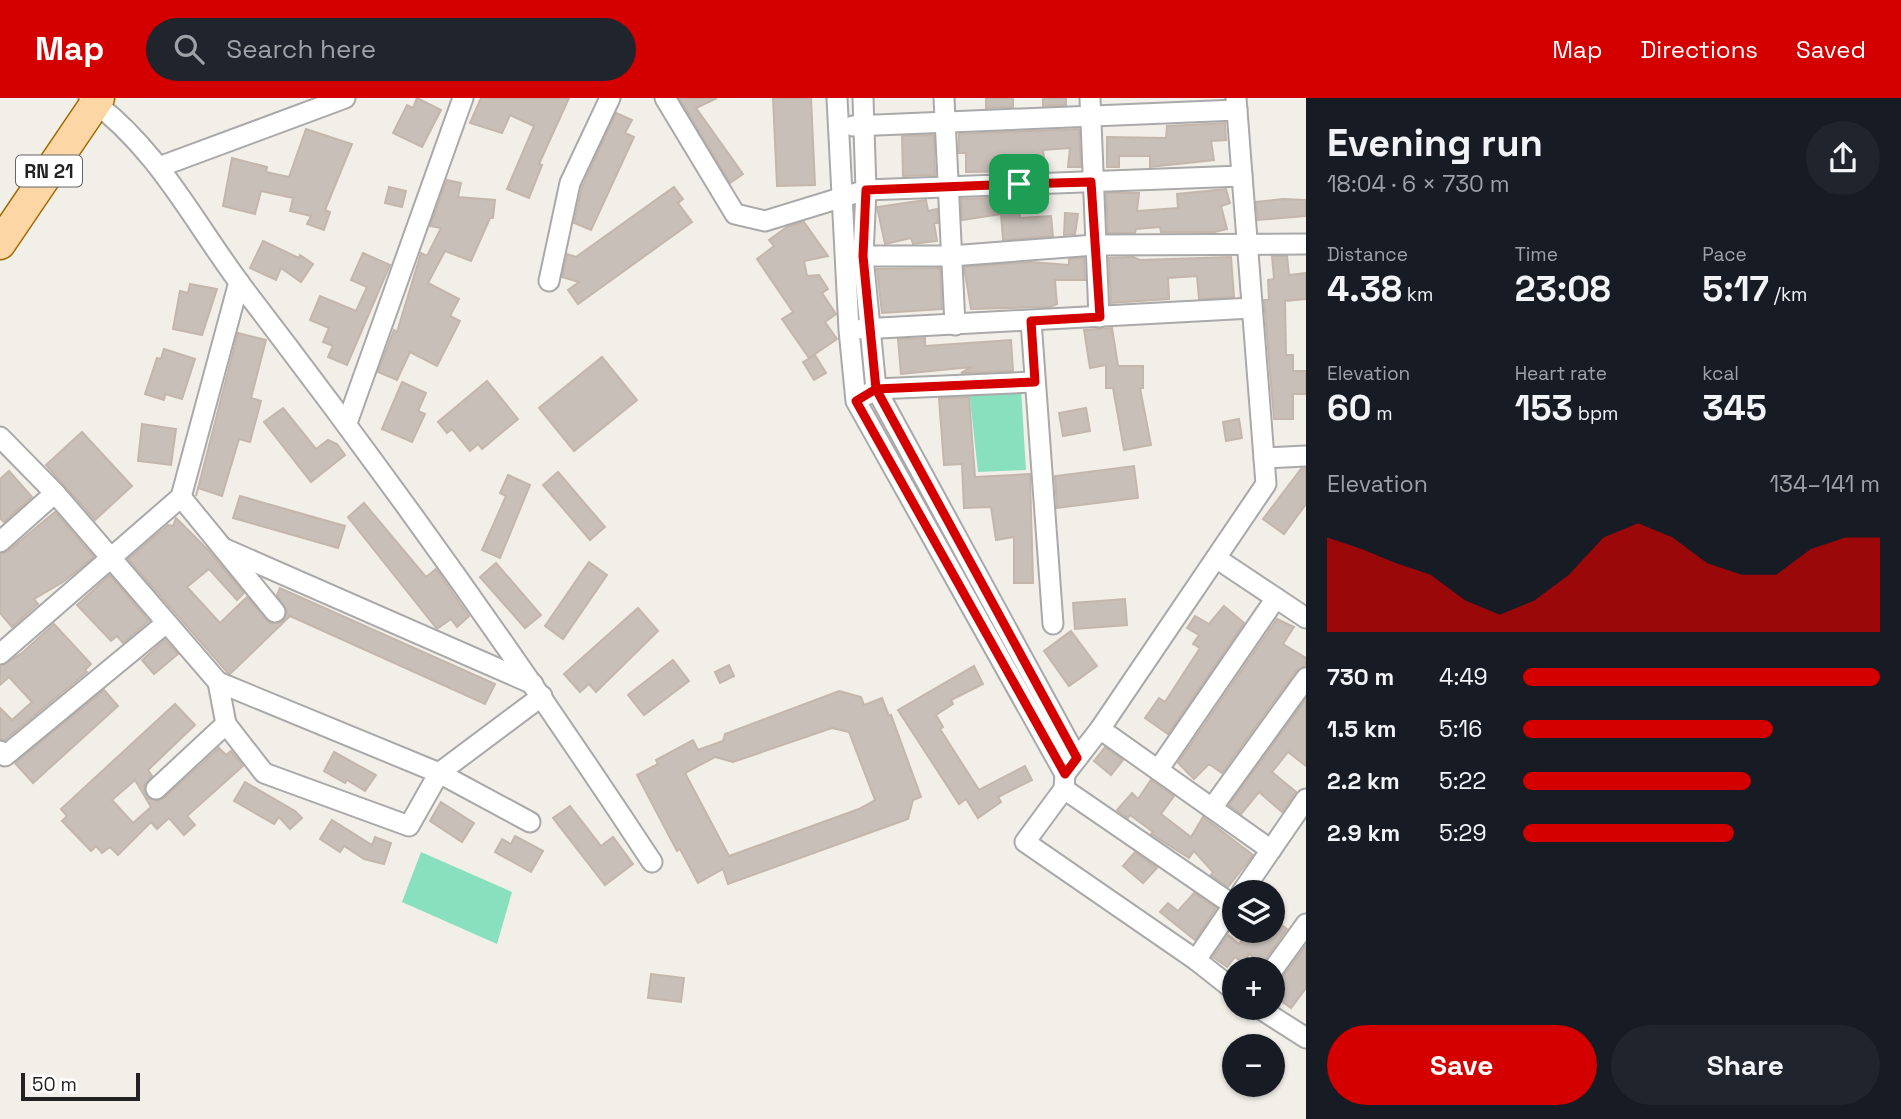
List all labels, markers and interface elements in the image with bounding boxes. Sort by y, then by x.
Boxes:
search box [146,18,636,81]
text: Map [35,28,104,70]
icon: search [170,30,208,68]
text: Search here [226,32,376,66]
text: Map [1552,34,1602,65]
text: Directions [1640,34,1758,65]
text: Saved [1796,34,1866,65]
text: Evening run [1327,119,1543,167]
button: share [1806,121,1880,195]
pin [989,154,1049,214]
road number: RN 21 [16,156,82,186]
icon: arrive [1000,165,1038,203]
text: 18:04 · 6 × 730 m [1327,169,1509,199]
text: Distance [1327,242,1408,267]
text: Time [1515,242,1558,267]
text: Pace [1702,242,1747,267]
text: 4.38 [1327,267,1402,311]
text: 23:08 [1515,267,1611,311]
text: 5:17 [1702,267,1769,311]
text: km [1402,282,1433,307]
text: /km [1769,282,1807,307]
text: Elevation [1327,361,1410,386]
text: Heart rate [1515,361,1607,386]
text: kcal [1702,361,1739,386]
text: 60 [1327,386,1371,430]
text: 153 [1515,386,1573,430]
text: 345 [1702,386,1767,430]
text: m [1371,401,1393,426]
text: bpm [1573,401,1618,426]
text: Elevation [1327,469,1428,499]
text: 134–141 m [1769,469,1880,499]
text: 730 m [1327,662,1394,692]
text: 4:49 [1439,662,1488,692]
text: 1.5 km [1327,714,1397,744]
text: 5:16 [1439,714,1482,744]
text: 2.2 km [1327,766,1400,796]
text: 5:22 [1439,766,1486,796]
text: 2.9 km [1327,818,1400,848]
text: 5:29 [1439,818,1486,848]
map controls [1222,880,1285,1097]
button: layers [1222,880,1285,943]
button: + [1222,957,1285,1020]
button: Save [1327,1025,1597,1105]
button: Share [1611,1025,1880,1105]
button: − [1222,1034,1285,1097]
scale bar [21,1070,140,1102]
text: 50 m [32,1072,77,1097]

